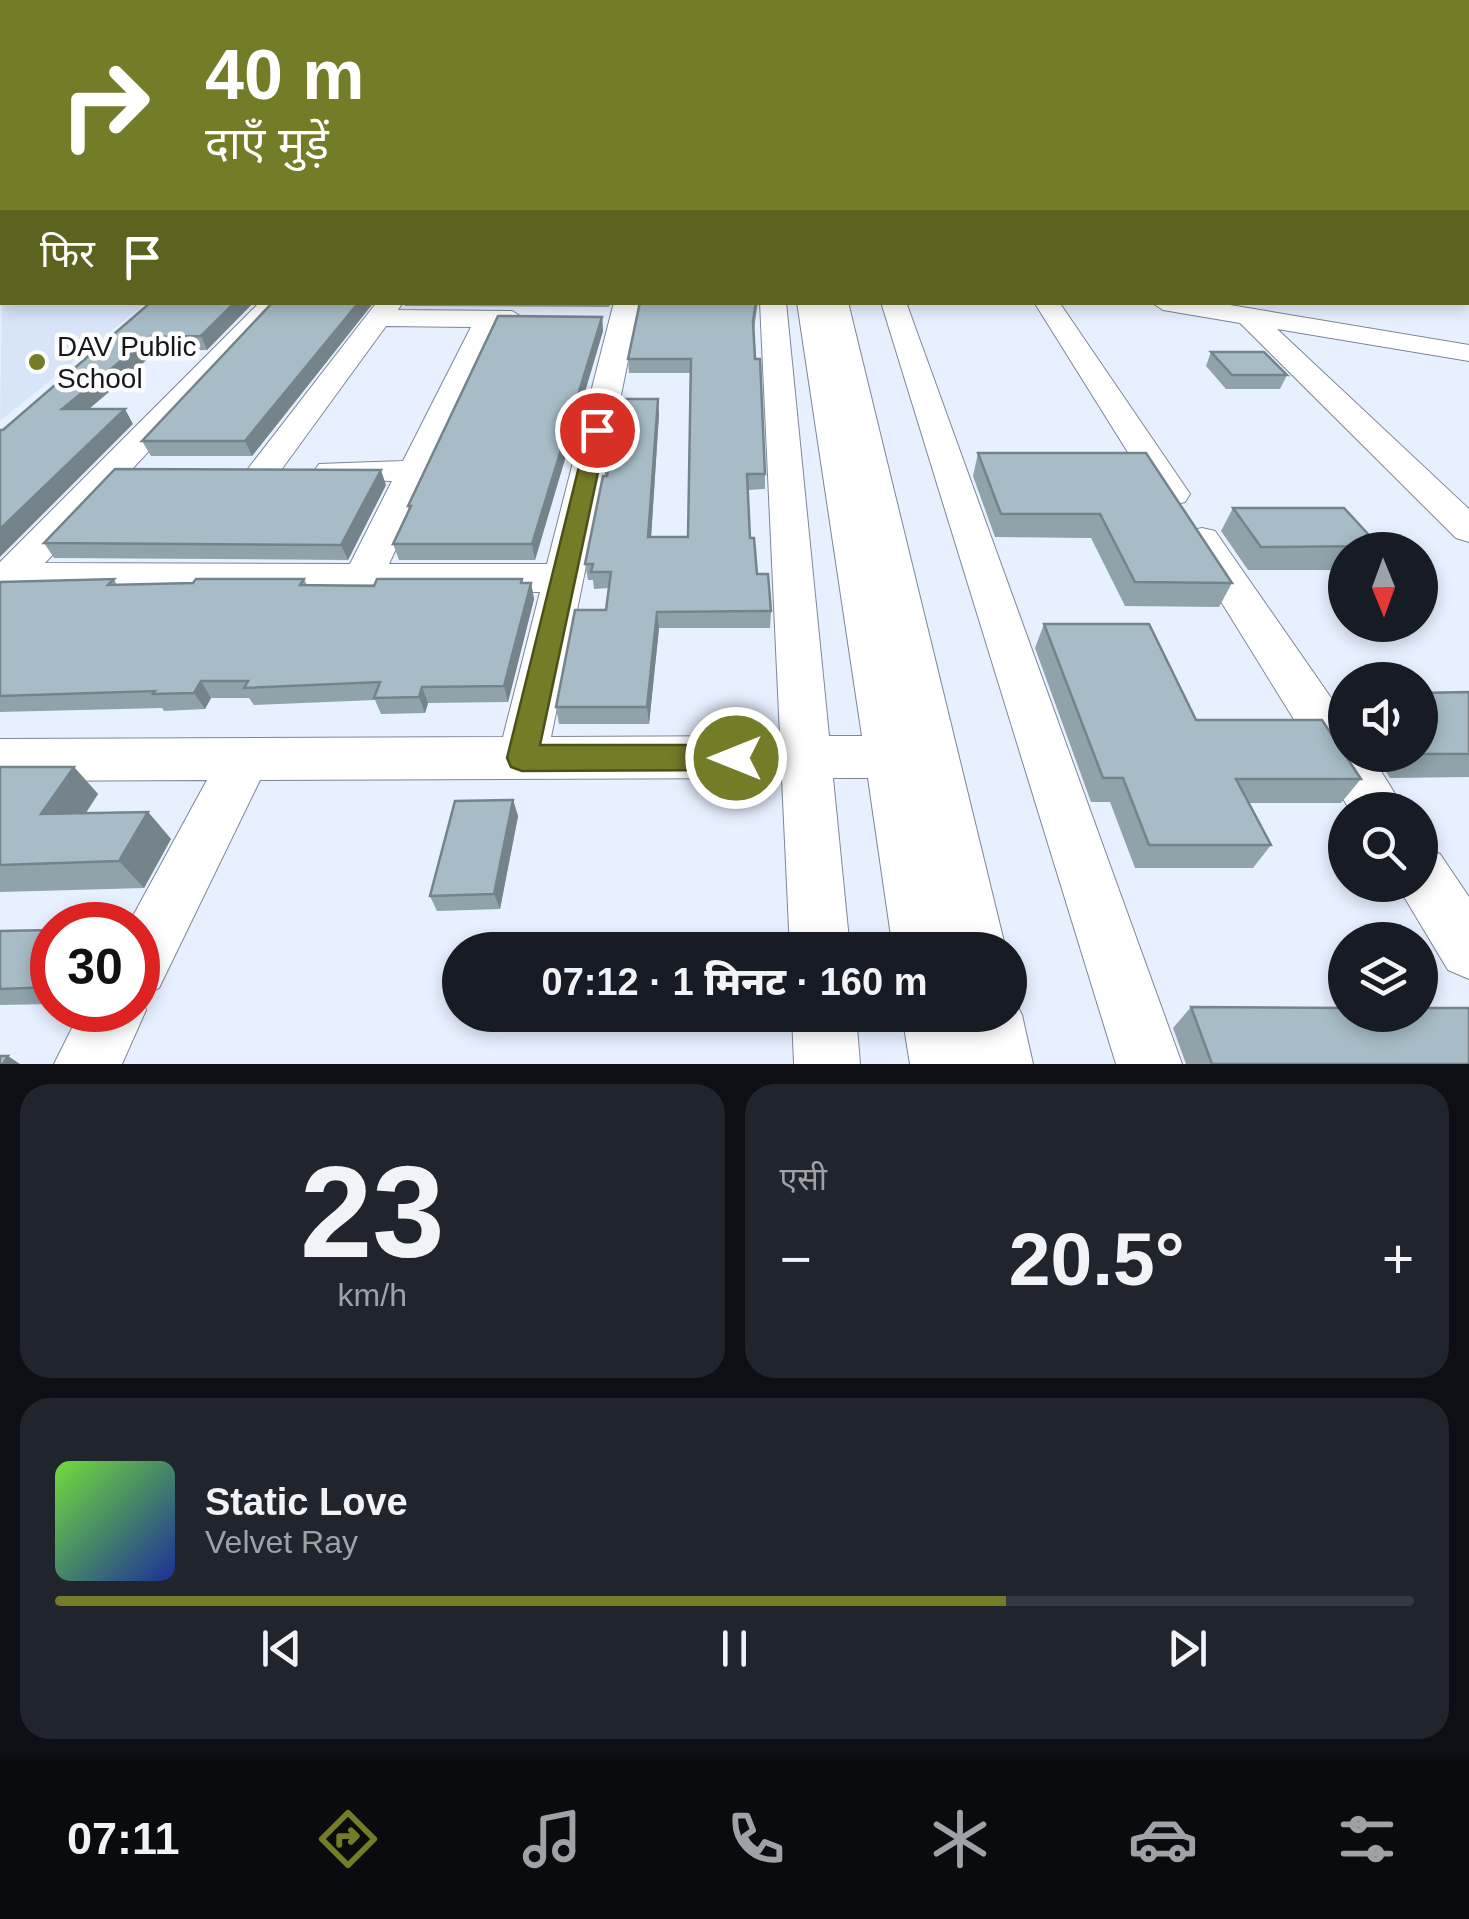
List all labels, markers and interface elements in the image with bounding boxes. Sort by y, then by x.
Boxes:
text: 40 m [205,36,365,114]
icon: right [40,40,170,170]
text: दाएँ मुड़ें [205,118,329,169]
icon: arrive [115,230,170,285]
text: फिर [40,233,95,275]
place label: DAV Public School [57,331,197,394]
marker: DAV Public School [26,351,48,373]
pin [555,388,640,473]
icon: arrive [570,403,625,458]
north arrow [1328,532,1438,642]
map controls [1328,532,1438,1032]
button: sound [1328,662,1438,772]
position arrow [684,706,788,810]
button: search [1328,792,1438,902]
speed limit sign: 30 [30,902,160,1032]
button: layers [1328,922,1438,1032]
text: 07:12 · 1 मिनट · 160 m [542,961,927,1003]
text: 23 [300,1139,445,1285]
text: एसी [780,1161,827,1197]
text: 20.5° [1009,1217,1185,1301]
text: − [780,1228,812,1290]
text: + [1382,1228,1414,1290]
text: km/h [338,1277,407,1313]
text: Static Love [205,1481,408,1523]
text: Velvet Ray [205,1524,358,1560]
icon: previous [254,1621,309,1676]
icon: pause [707,1621,762,1676]
icon: next [1160,1621,1215,1676]
icon: directions [313,1804,383,1874]
icon: music [517,1804,587,1874]
icon: phone [721,1804,791,1874]
icon: climate [925,1804,995,1874]
icon: car [1128,1804,1198,1874]
icon: filters [1332,1804,1402,1874]
text: 07:11 [67,1813,180,1864]

